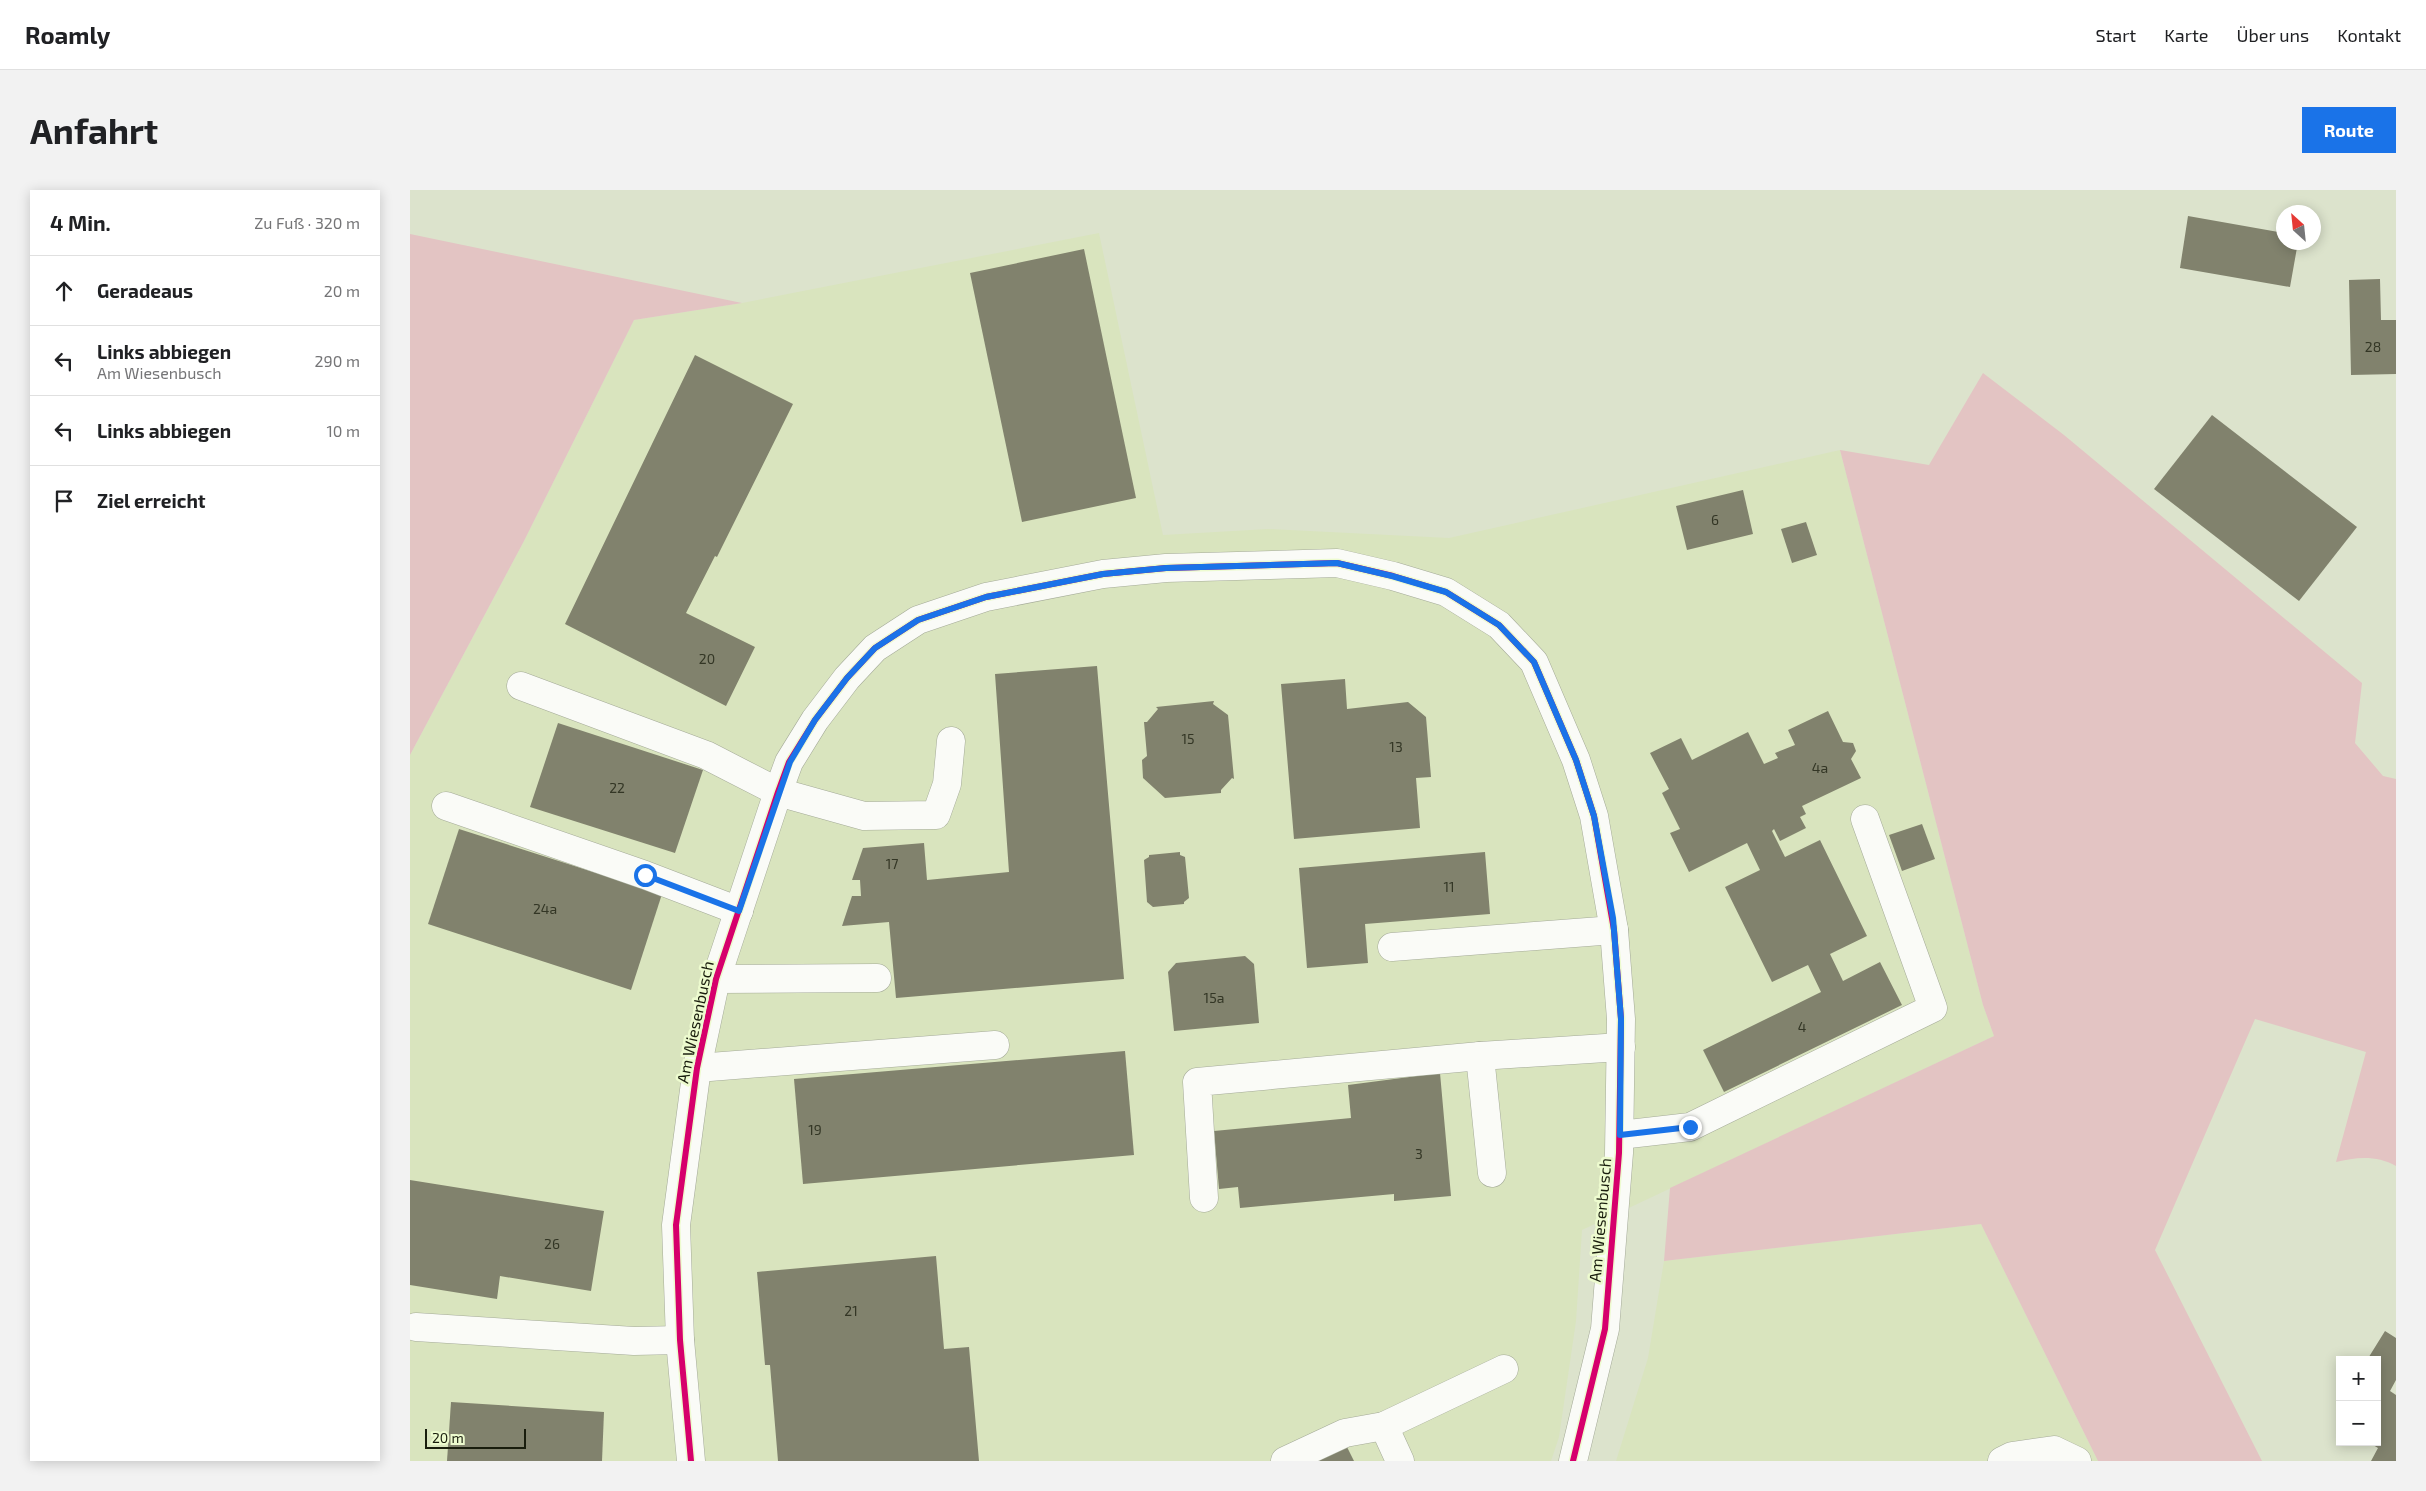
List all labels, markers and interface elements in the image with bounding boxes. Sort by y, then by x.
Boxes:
text: Roamly [25,20,110,49]
text: Start [2095,24,2136,46]
text: Karte [2164,24,2209,46]
text: Über uns [2237,24,2309,46]
text: Kontakt [2337,24,2401,46]
button: Route [2302,107,2396,153]
text: Anfahrt [30,109,158,151]
north arrow [2276,205,2321,250]
text: 4 Min. [50,210,111,235]
text: Zu Fuß · 320 m [254,213,360,232]
icon: ahead [50,277,78,305]
text: Geradeaus [97,279,193,302]
text: 20 m [324,281,360,300]
house number: 28 [2365,338,2381,355]
text: Links abbiegen [97,340,231,363]
icon: left [50,347,78,375]
text: 290 m [315,351,360,370]
text: Am Wiesenbusch [97,363,222,382]
icon: left [50,417,78,445]
text: Links abbiegen [97,419,231,442]
text: 10 m [326,421,360,440]
icon: arrive [50,487,78,515]
text: Ziel erreicht [97,489,206,512]
house number: 6 [1711,511,1719,528]
house number: 20 [699,650,715,667]
house number: 15 [1181,730,1195,747]
house number: 13 [1389,738,1403,755]
house number: 4a [1812,759,1828,776]
house number: 22 [609,779,625,796]
house number: 17 [886,855,898,872]
route start [634,864,657,887]
house number: 11 [1443,878,1455,895]
house number: 24a [533,900,557,917]
street label: Am Wiesenbusch [672,959,717,1085]
house number: 15a [1204,989,1224,1006]
house number: 4 [1798,1018,1806,1035]
route end [1679,1116,1702,1139]
house number: 19 [808,1121,822,1138]
house number: 3 [1415,1145,1423,1162]
street label: Am Wiesenbusch [1585,1157,1614,1283]
house number: 26 [544,1235,560,1252]
house number: 21 [844,1302,858,1319]
map controls [2336,1356,2381,1446]
button: + [2336,1356,2381,1401]
button: − [2336,1401,2381,1446]
scale bar [425,1426,526,1449]
text: 20 m [432,1429,464,1446]

